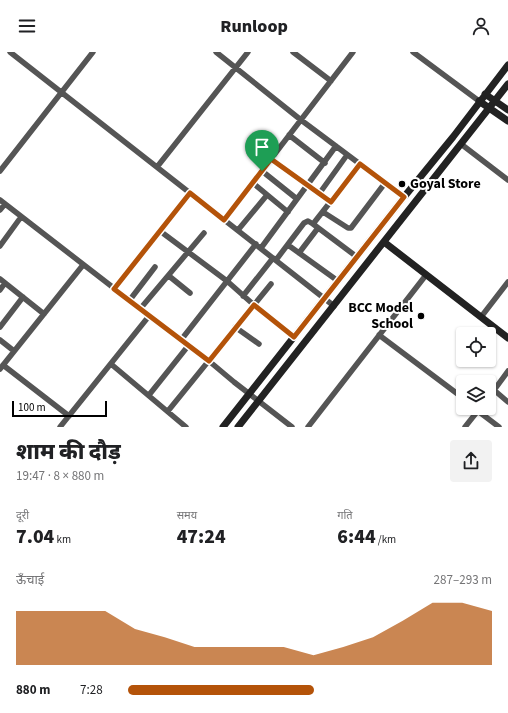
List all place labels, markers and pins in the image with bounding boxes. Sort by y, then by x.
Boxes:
pin [245,130,279,171]
place label: Goyal Store [410,174,481,194]
marker: Goyal Store [397,179,407,189]
place label: BCC Model School [348,298,413,334]
marker: BCC Model School [416,311,426,321]

